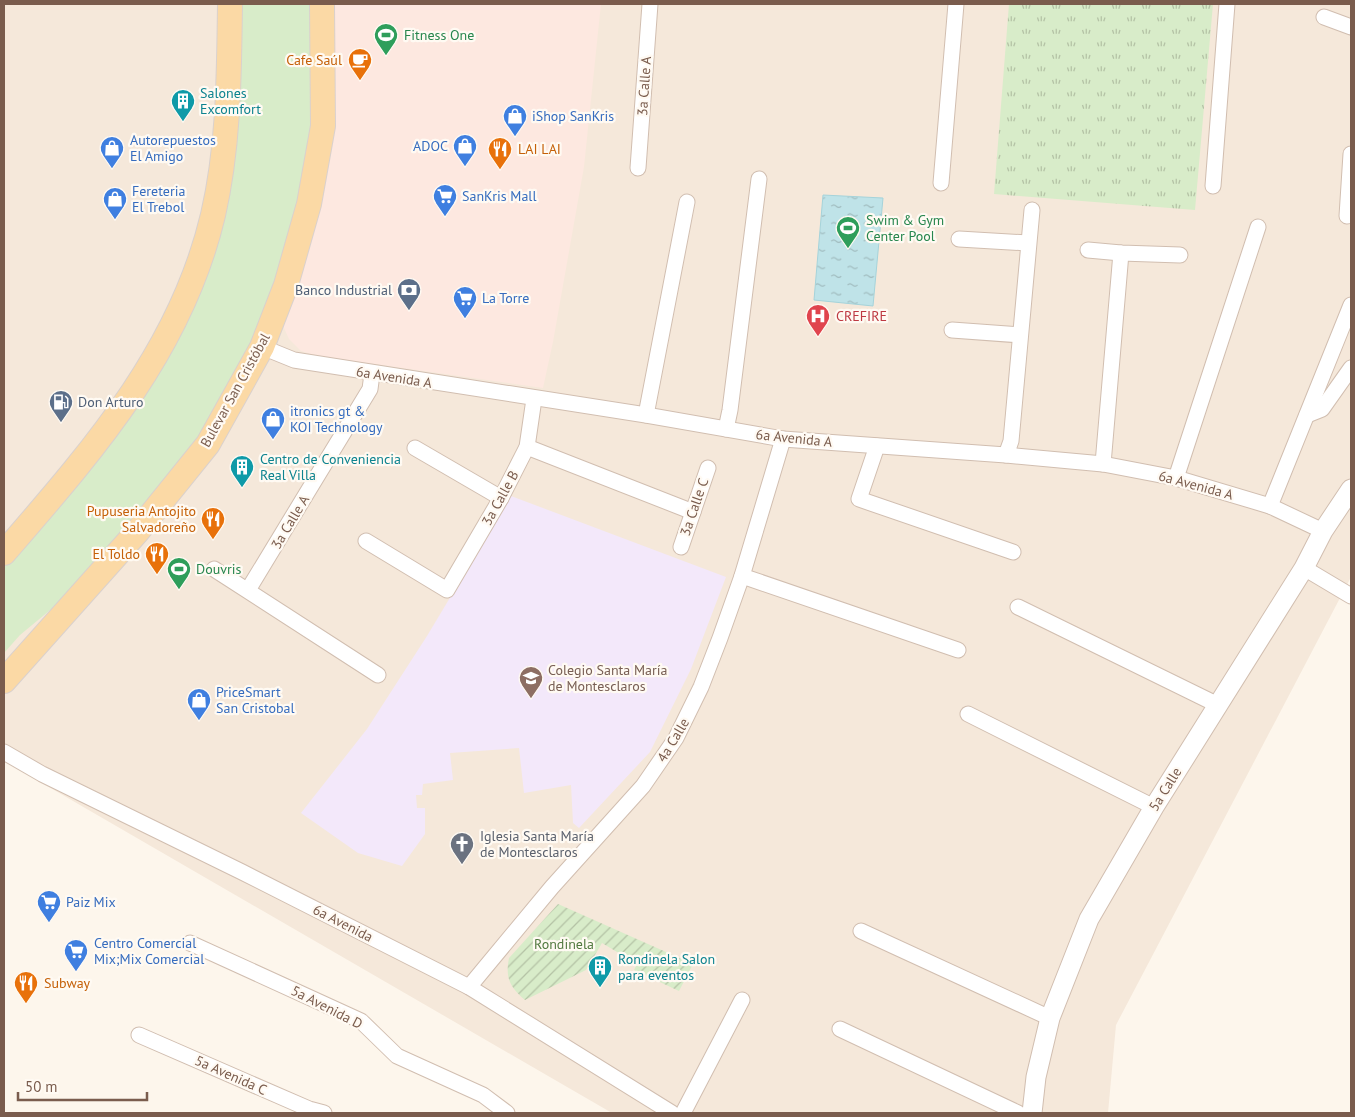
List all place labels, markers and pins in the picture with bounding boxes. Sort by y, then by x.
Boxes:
sports icon: Fitness One [373,22,399,56]
place label: Fitness One [404,26,474,44]
cafe icon: Cafe Saúl [347,47,373,81]
place label: Cafe Saúl [286,51,342,69]
place label: Salones Excomfort [200,84,261,118]
building icon: Salones Excomfort [170,88,196,122]
shop icon: iShop SanKris [502,103,528,137]
place label: iShop SanKris [532,107,614,125]
place label: Autorepuestos El Amigo [130,131,216,165]
shop icon: ADOC [452,133,478,167]
shop icon: Autorepuestos El Amigo [99,135,125,169]
restaurant icon: LAI LAI [487,136,513,170]
place label: ADOC [413,137,448,155]
place label: LAI LAI [518,140,561,158]
place label: Fereteria El Trebol [132,182,185,216]
supermarket icon: SanKris Mall [432,183,458,217]
shop icon: Fereteria El Trebol [102,186,128,220]
place label: SanKris Mall [462,187,537,205]
place label: Swim & Gym Center Pool [866,211,944,245]
sports icon: Swim & Gym Center Pool [835,215,861,249]
bank icon: Banco Industrial [396,277,422,311]
place label: Banco Industrial [295,281,392,299]
supermarket icon: La Torre [452,285,478,319]
place label: La Torre [482,289,529,307]
hospital icon: CREFIRE [805,303,831,337]
place label: CREFIRE [836,307,887,325]
fuel station icon: Don Arturo [48,389,74,423]
place label: Don Arturo [78,393,144,411]
place label: itronics gt & KOI Technology [290,402,383,436]
shop icon: itronics gt & KOI Technology [260,406,286,440]
place label: Centro de Conveniencia Real Villa [260,450,401,484]
building icon: Centro de Conveniencia Real Villa [229,454,255,488]
place label: Pupuseria Antojito Salvadoreño [87,502,196,536]
restaurant icon: Pupuseria Antojito Salvadoreño [200,506,226,540]
restaurant icon: El Toldo [144,541,170,575]
place label: El Toldo [92,545,140,563]
sports icon: Douvris [166,556,192,590]
place label: Douvris [196,560,241,578]
place label: Colegio Santa María de Montesclaros [548,661,668,695]
school or university icon: Colegio Santa María de Montesclaros [518,665,544,699]
place label: PriceSmart San Cristobal [216,683,295,717]
shop icon: PriceSmart San Cristobal [186,687,212,721]
place label: Iglesia Santa María de Montesclaros [480,827,594,861]
church icon: Iglesia Santa María de Montesclaros [449,831,475,865]
supermarket icon: Paiz Mix [36,889,62,923]
place label: Paiz Mix [66,893,116,911]
place label: Centro Comercial Mix;Mix Comercial [94,934,204,968]
supermarket icon: Centro Comercial Mix;Mix Comercial [63,938,89,972]
place label: Rondinela Salon para eventos [618,950,715,984]
building icon: Rondinela Salon para eventos [587,954,613,988]
restaurant icon: Subway [13,970,39,1004]
place label: Subway [44,974,91,992]

